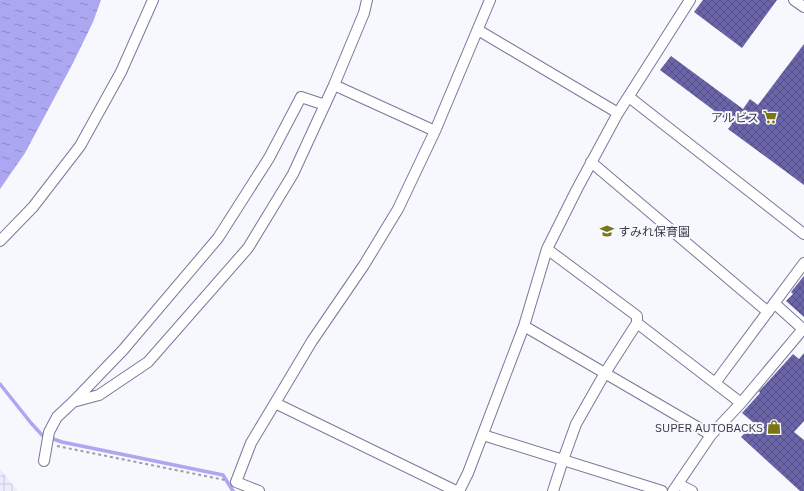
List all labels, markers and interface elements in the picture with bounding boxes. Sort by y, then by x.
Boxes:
supermarket icon: アルビス [762,109,778,125]
place label: アルビス [711,110,759,125]
school or university icon: すみれ保育園 [599,223,615,239]
place label: すみれ保育園 [618,224,690,239]
shop icon: SUPER AUTOBACKS [766,419,782,435]
place label: SUPER AUTOBACKS [655,420,763,435]

